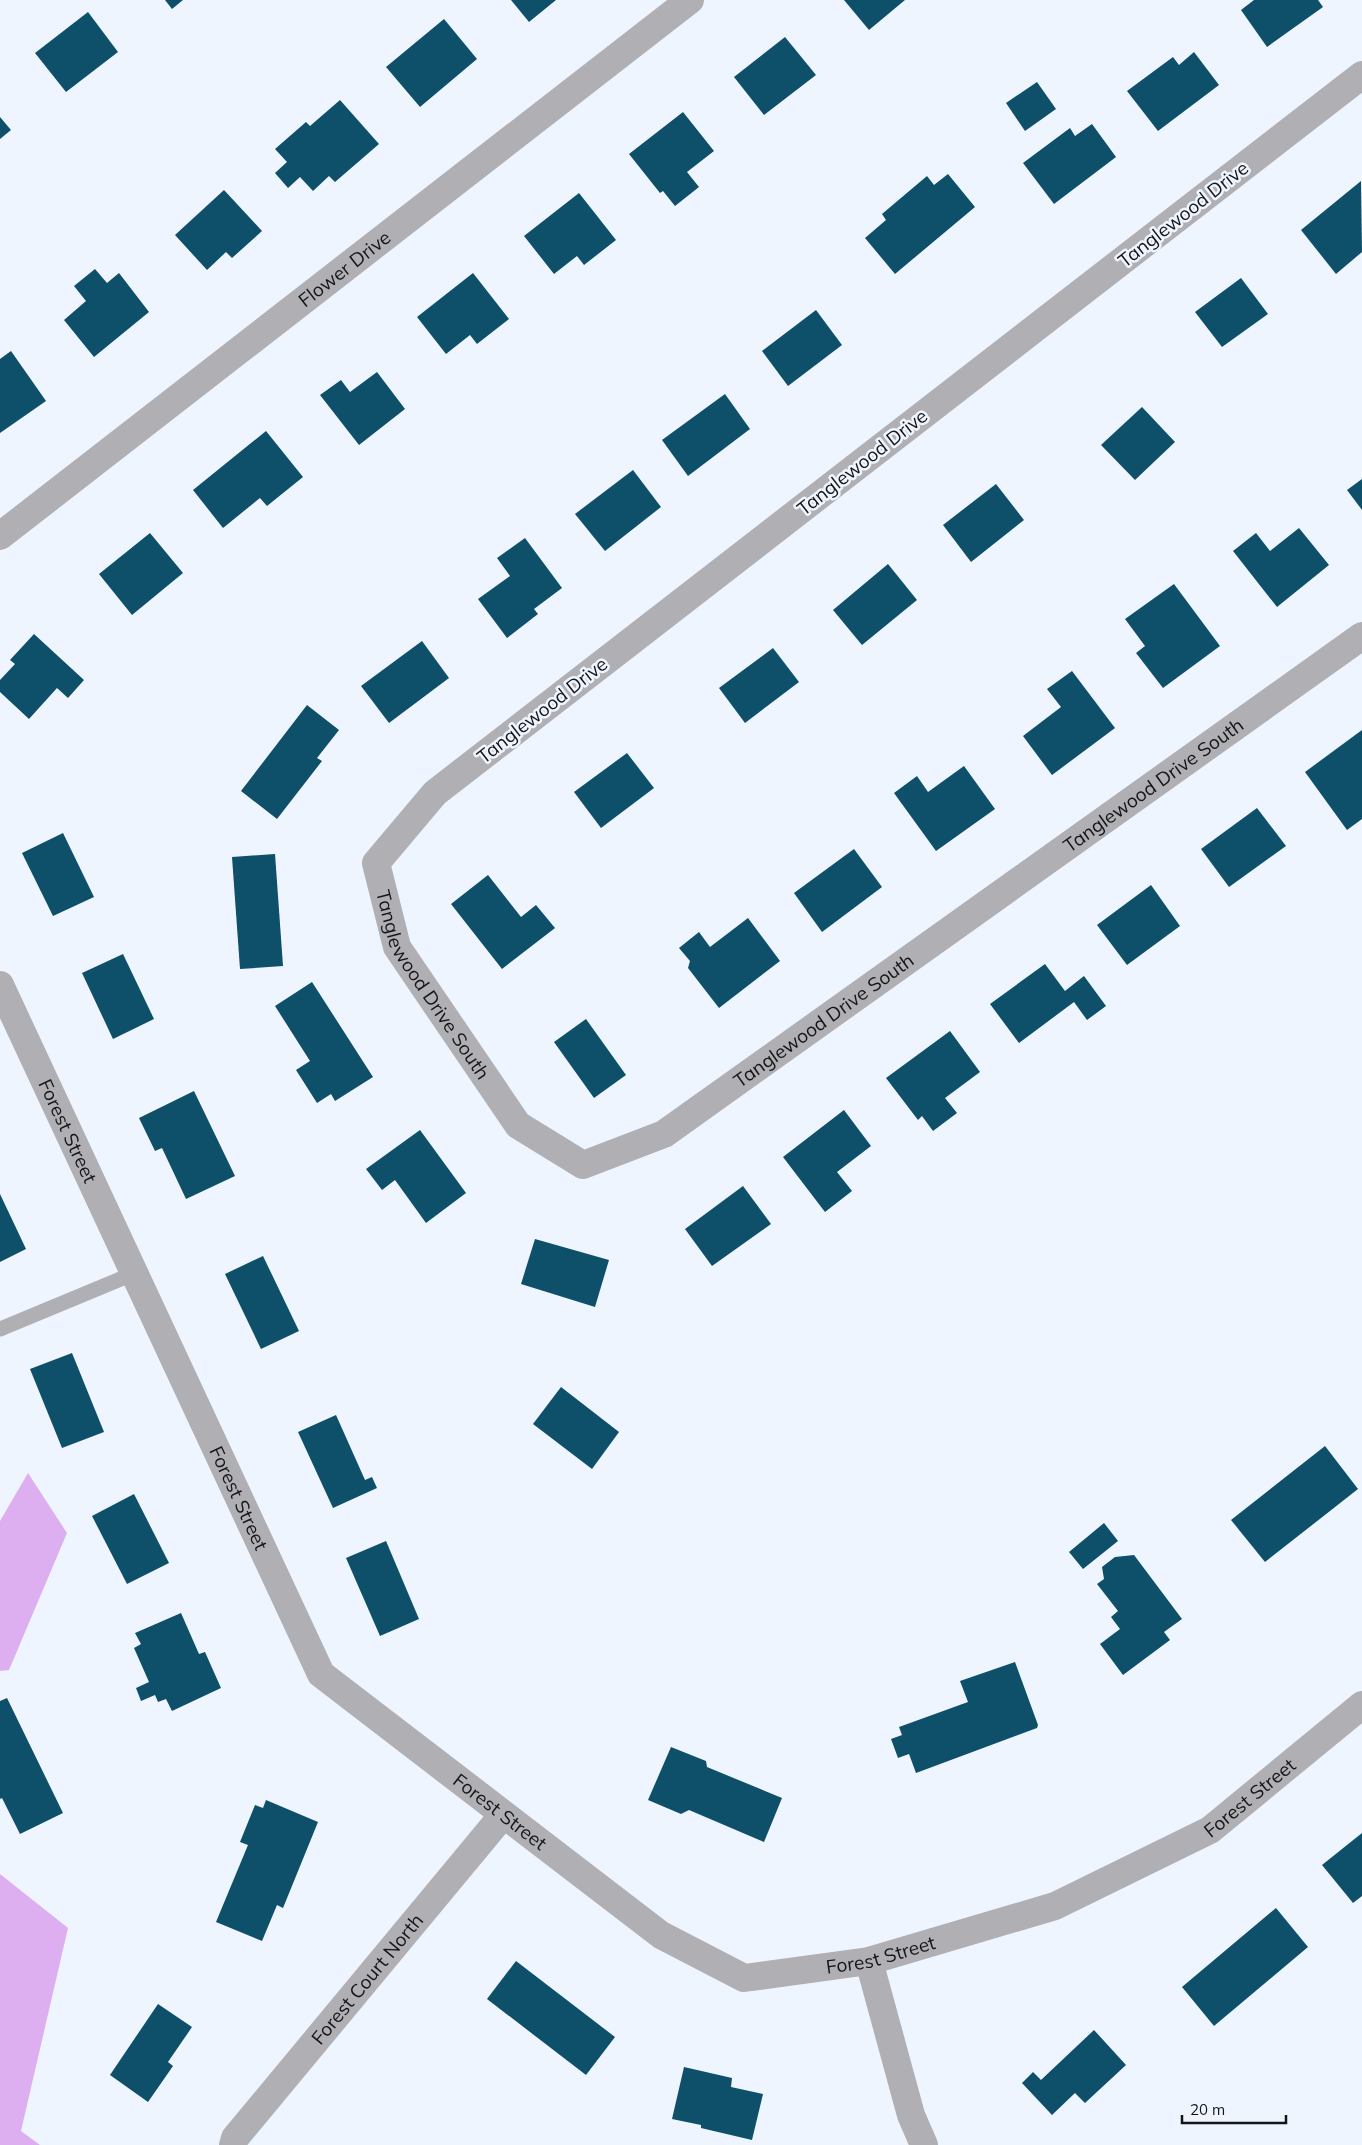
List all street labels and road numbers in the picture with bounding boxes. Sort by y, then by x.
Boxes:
street label: Tanglewood Drive [1113,156,1253,272]
street label: Flower Drive [293,225,395,312]
street label: Tanglewood Drive [792,404,932,520]
street label: Tanglewood Drive [472,652,612,768]
street label: Tanglewood Drive South [1059,713,1248,857]
street label: Tanglewood Drive South [371,887,495,1084]
street label: Tanglewood Drive South [729,948,918,1093]
street label: Forest Street [33,1075,103,1187]
street label: Forest Street [205,1442,274,1554]
street label: Forest Street [1199,1753,1301,1842]
street label: Forest Street [449,1768,552,1855]
street label: Forest Court North [306,1909,428,2049]
street label: Forest Street [824,1930,938,1979]

